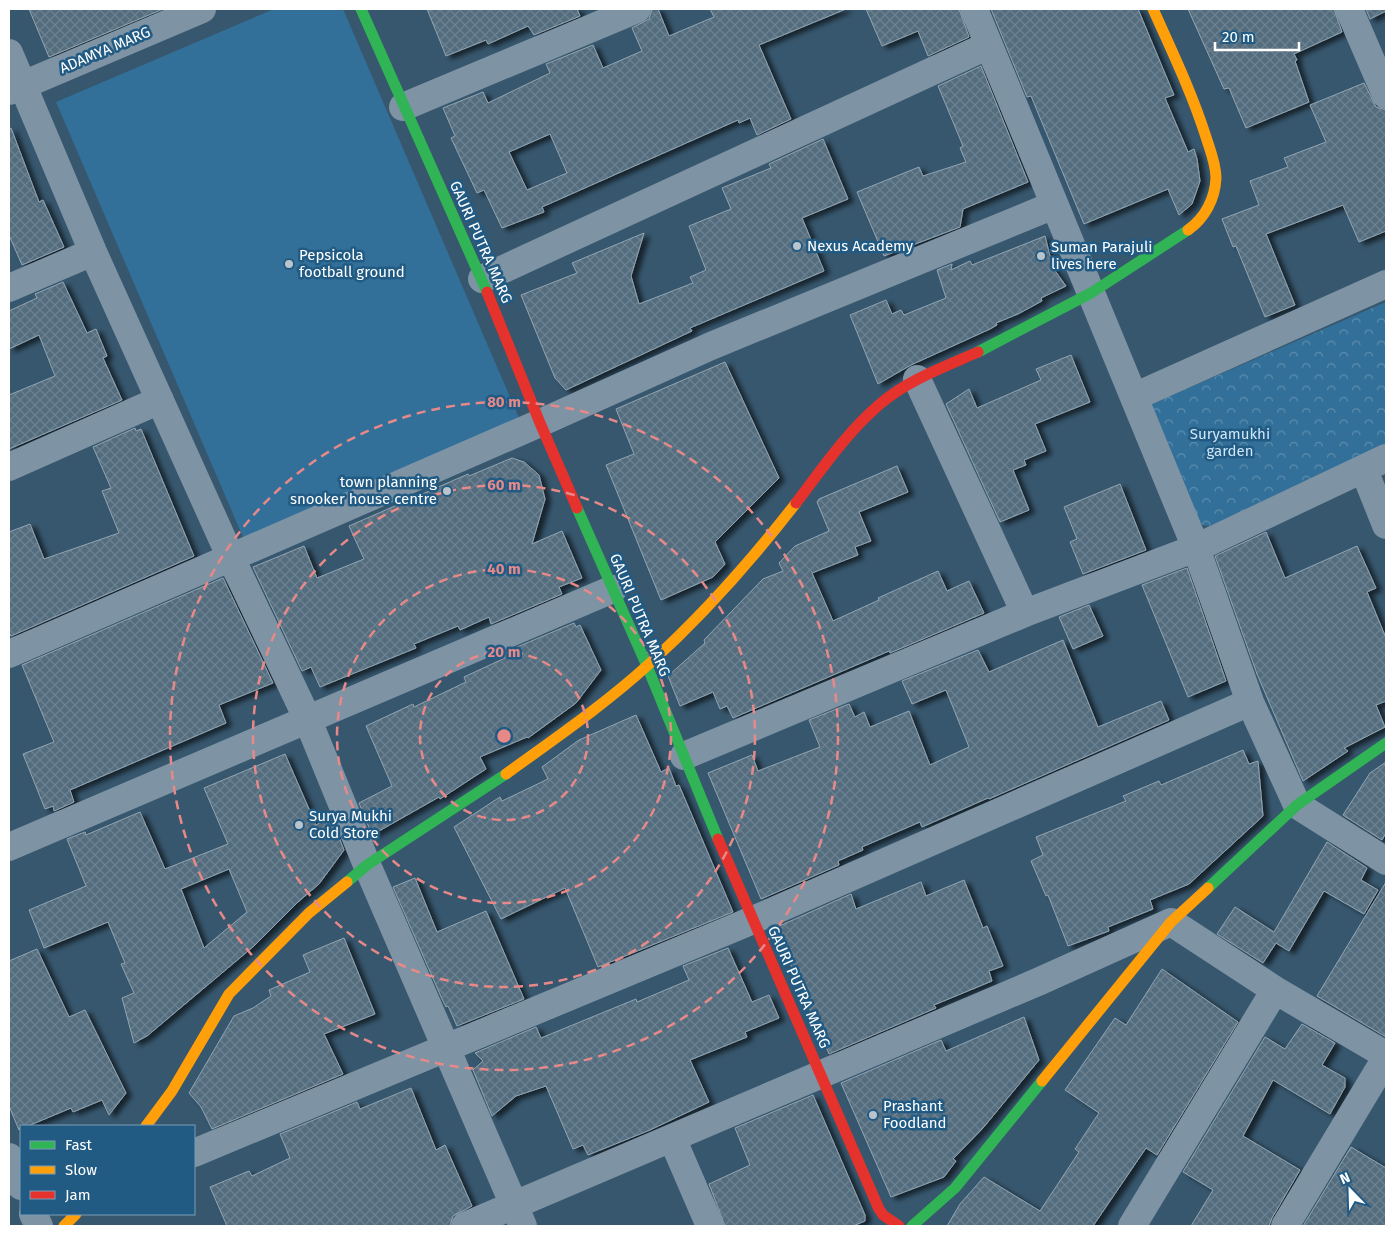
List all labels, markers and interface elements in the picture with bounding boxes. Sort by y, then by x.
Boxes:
scale bar [1215,20,1299,52]
street label: ADAMYA MARG [57,23,153,77]
text: 20 m [1222,28,1255,46]
street label: GAURI PUTRA MARG [446,178,516,306]
place label: Nexus Academy [807,237,914,255]
place label: Suman Parajuli lives here [1051,238,1153,273]
marker: Nexus Academy [791,240,803,252]
place label: Pepsicola football ground [299,246,405,281]
marker: Suman Parajuli lives here [1035,250,1047,262]
marker: Pepsicola football ground [283,258,295,270]
text: 80 m [487,393,521,411]
park label: Suryamukhi garden [1190,425,1270,460]
place label: town planning snooker house centre [290,473,437,508]
text: 60 m [487,476,521,494]
marker: town planning snooker house centre [441,485,453,497]
street label: GAURI PUTRA MARG [606,551,674,679]
text: 40 m [487,560,521,578]
text: 20 m [488,643,520,661]
centre of rings [495,727,513,745]
place label: Surya Mukhi Cold Store [309,807,392,842]
marker: Surya Mukhi Cold Store [293,819,305,831]
street label: GAURI PUTRA MARG [764,923,834,1051]
place label: Prashant Foodland [883,1097,947,1132]
marker: Prashant Foodland [867,1109,879,1121]
legend [20,1125,195,1215]
text: Fast [65,1136,92,1154]
text: Slow [65,1161,97,1179]
north arrow [1325,1165,1375,1215]
text: N [1338,1169,1353,1188]
text: Jam [65,1186,91,1204]

